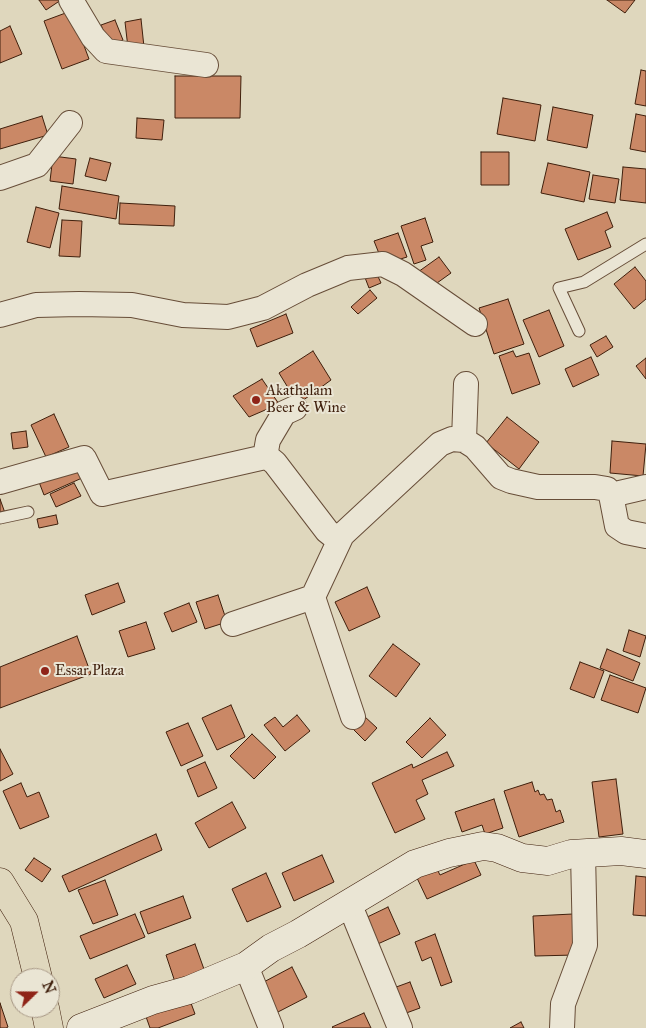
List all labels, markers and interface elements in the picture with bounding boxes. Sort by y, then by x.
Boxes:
place label: Akathalam Beer & Wine [266,382,346,417]
marker: Akathalam Beer & Wine [250,394,262,406]
place label: Essar Plaza [55,662,124,680]
marker: Essar Plaza [39,665,51,677]
north arrow [10,968,60,1018]
text: N [38,979,59,996]

